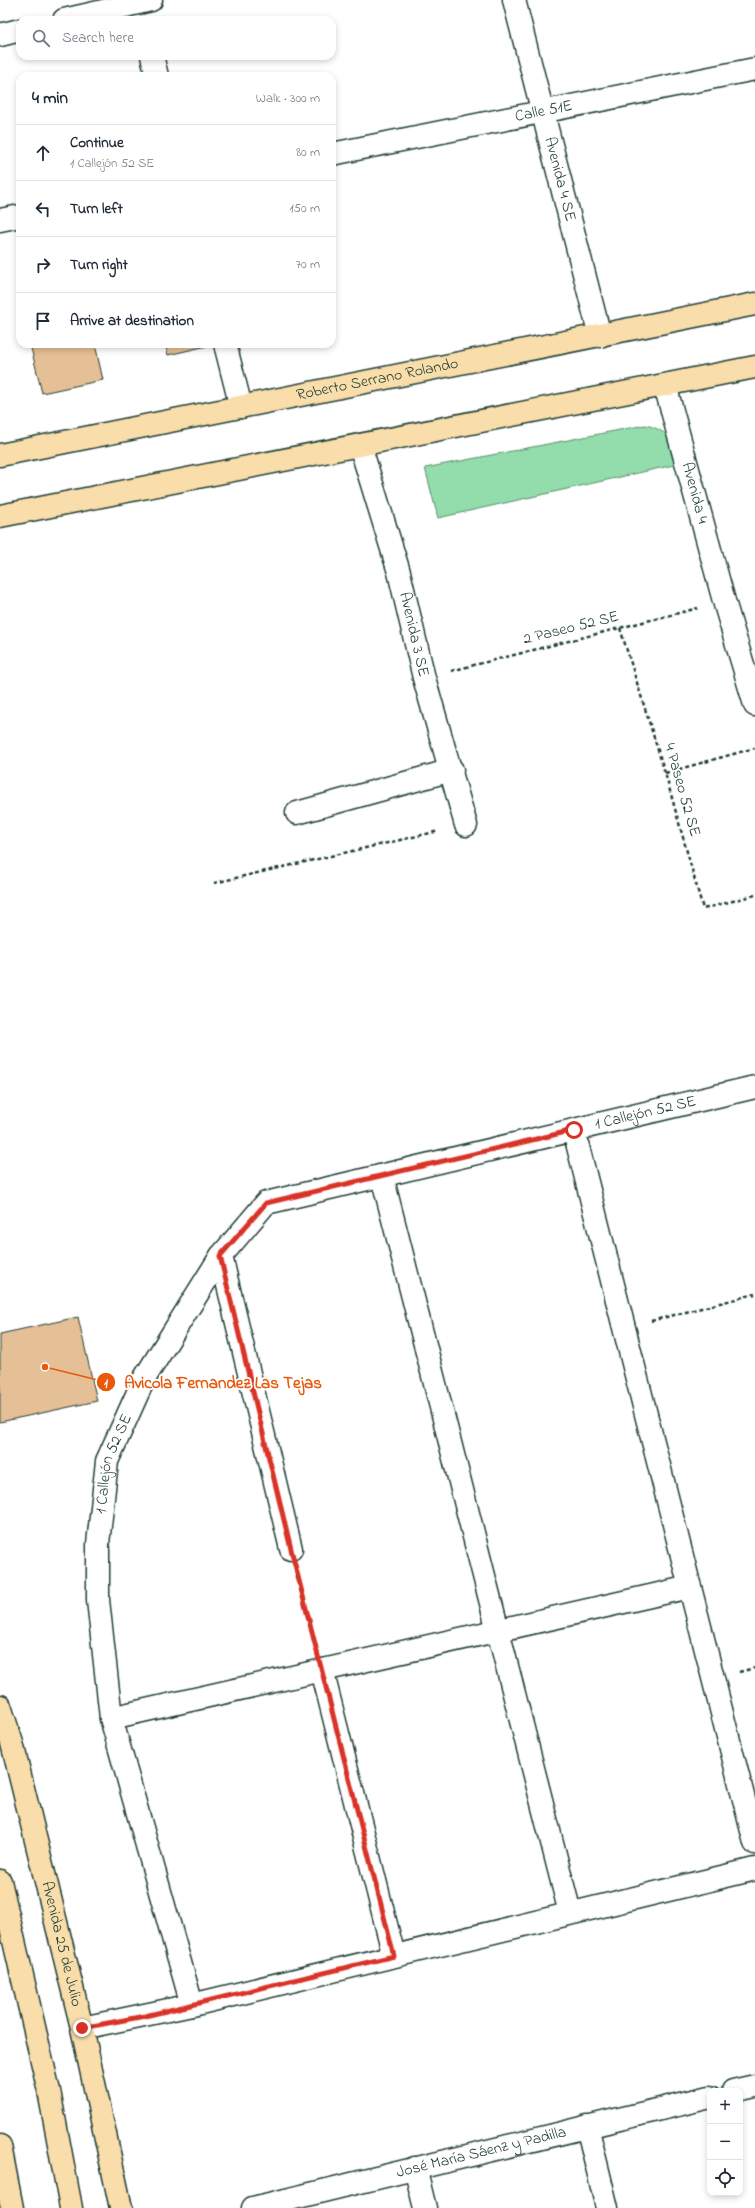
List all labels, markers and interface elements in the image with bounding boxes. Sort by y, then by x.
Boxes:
search box [16,16,336,60]
icon: search [30,27,52,49]
text: Search here [62,27,134,49]
text: 4 min [32,86,68,111]
text: Walk · 300 m [256,89,320,108]
street label: Calle 51E [513,94,575,129]
text: Continue [70,132,124,154]
street label: Avenida 4 SE [537,134,582,224]
icon: ahead [32,142,54,164]
text: 80 m [296,143,320,162]
text: 1 Callejón 52 SE [70,154,154,173]
icon: left [32,198,54,220]
text: Turn left [70,198,123,220]
text: 150 m [289,199,320,218]
icon: right [32,254,54,276]
text: Turn right [70,254,128,276]
text: 70 m [296,255,320,274]
icon: arrive [32,310,54,332]
text: Arrive at destination [70,310,194,332]
street label: Roberto Serrano Rolando [294,352,461,407]
street label: Avenida 4 [675,460,714,527]
street label: Avenida 3 SE [392,589,435,679]
street label: 2 Paseo 52 SE [521,605,621,651]
street label: 4 Paseo 52 SE [657,740,707,840]
street label: 1 Callejón 52 SE [592,1089,699,1137]
route start [565,1121,583,1139]
callout: Avicola Fernandez Las Tejas [96,1368,330,1397]
text: Avicola Fernandez Las Tejas [124,1371,322,1396]
text: 1 [104,1375,108,1393]
street label: 1 Callejón 52 SE [89,1410,139,1515]
street label: Avenida 25 de Julio [34,1879,88,2009]
route end [73,2019,91,2037]
map controls [707,2088,743,2196]
button: + [707,2088,743,2124]
street label: José María Sáenz y Padilla [394,2120,569,2185]
button: − [707,2124,743,2160]
button: locate [707,2160,743,2196]

